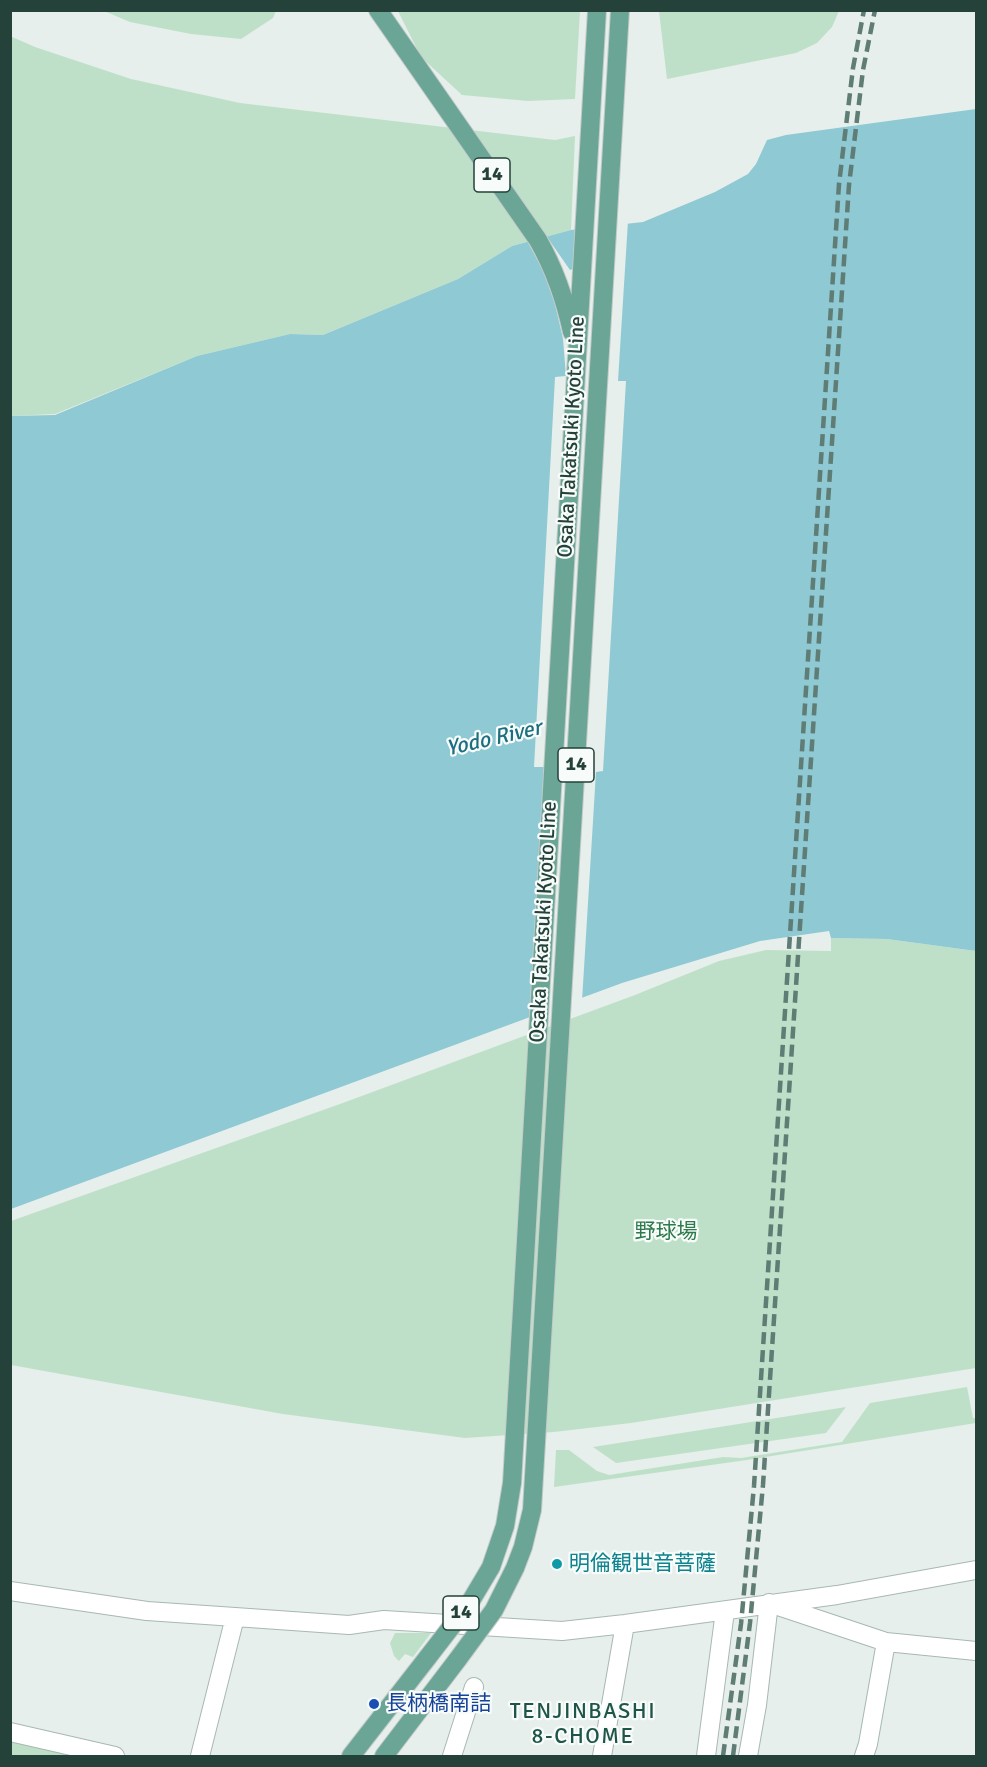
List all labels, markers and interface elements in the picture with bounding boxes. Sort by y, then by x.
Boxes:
road number: 14 [474,158,510,192]
street label: Osaka Takatsuki Kyoto Line [553,316,591,558]
water label: Yodo River [444,715,544,763]
road number: 14 [558,748,594,782]
street label: Osaka Takatsuki Kyoto Line [525,801,563,1043]
park label: 野球場 [635,1219,697,1245]
place label: 明倫観世音菩薩 [569,1551,716,1577]
marker: 明倫観世音菩薩 [550,1557,564,1571]
road number: 14 [443,1596,479,1630]
place label: 長柄橋南詰 [386,1691,491,1717]
marker: 長柄橋南詰 [367,1697,381,1711]
district label: TENJINBASHI 8-CHOME [510,1699,656,1750]

